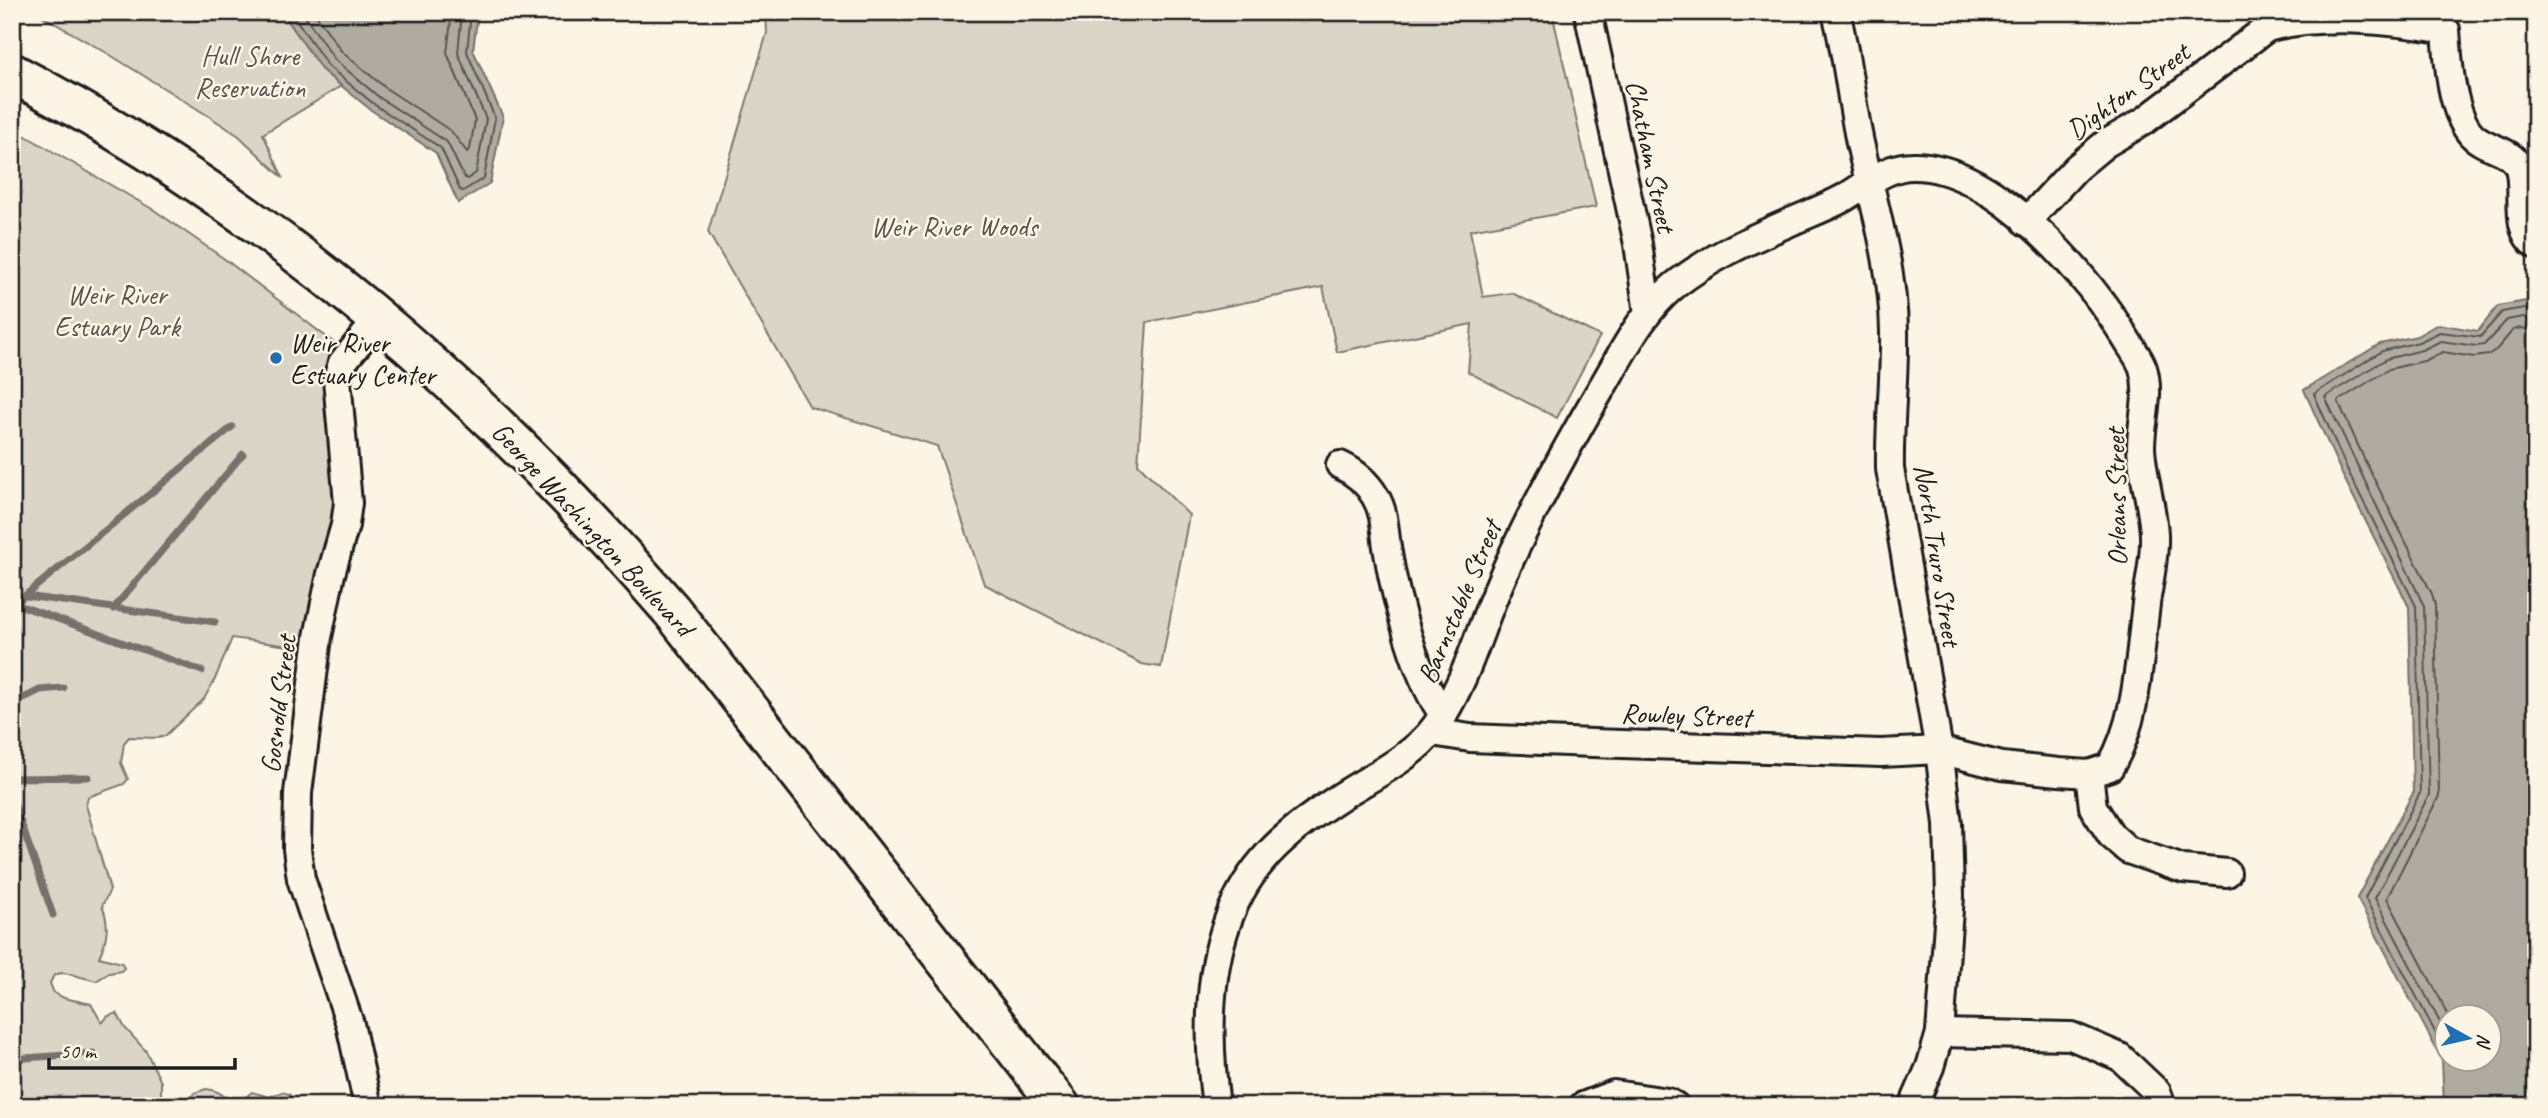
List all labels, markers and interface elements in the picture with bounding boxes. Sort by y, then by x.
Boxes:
street label: Dighton Street [2060,33,2199,147]
park label: Hull Shore Reservation [195,38,306,105]
street label: Chatham Street [1618,77,1685,238]
park label: Weir River Woods [871,209,1040,244]
park label: Weir River Estuary Park [54,277,181,344]
place label: Weir River Estuary Center [290,325,438,392]
marker: Weir River Estuary Center [268,350,284,366]
street label: George Washington Boulevard [484,414,704,647]
street label: Orleans Street [2097,425,2135,566]
street label: North Truro Street [1906,461,1970,651]
street label: Barnstable Street [1409,512,1510,689]
street label: Gosnold Street [252,630,304,775]
street label: Rowley Street [1620,695,1755,735]
north arrow [2432,1002,2502,1072]
scale bar [49,1027,234,1071]
text: N [2471,1033,2497,1051]
text: 50 m [60,1038,98,1064]

